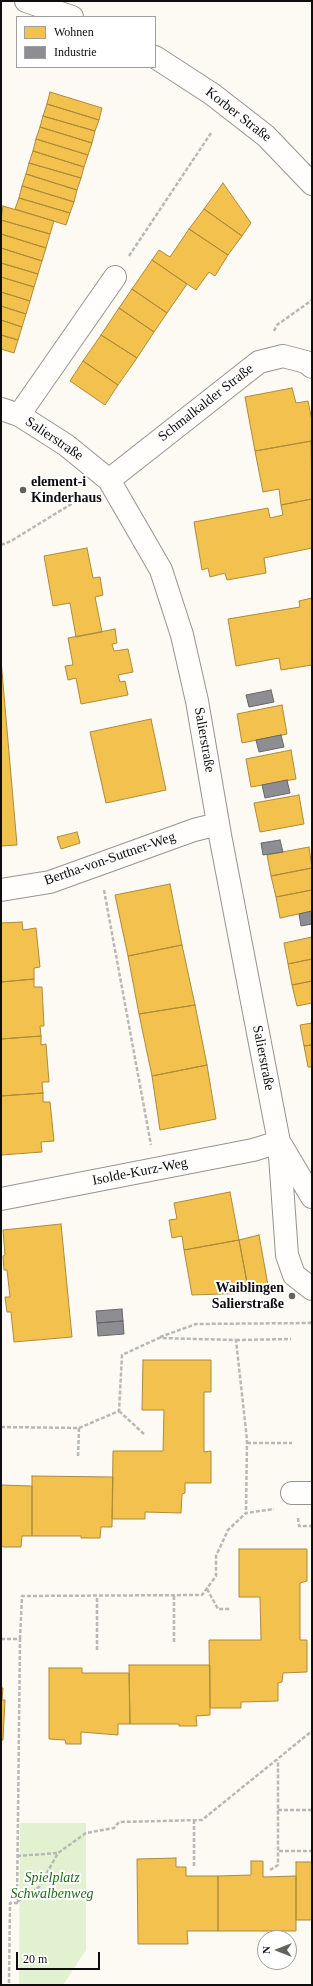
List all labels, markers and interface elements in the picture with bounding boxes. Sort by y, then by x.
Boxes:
legend [16,16,156,68]
text: Wohnen [54,25,94,39]
text: Industrie [54,45,97,59]
street label: Korber Straße [202,84,274,146]
street label: Schmalkalder Straße [155,361,257,445]
street label: Salierstraße [22,414,86,464]
place label: element-i Kinderhaus [31,474,102,506]
marker: element-i Kinderhaus [18,485,28,495]
street label: Salierstraße [190,706,218,774]
street label: Bertha-von-Suttner-Weg [42,829,178,889]
street label: Salierstraße [248,1024,278,1092]
street label: Isolde-Kurz-Weg [91,1155,189,1189]
place label: Waiblingen Salierstraße [212,1280,284,1312]
marker: Waiblingen Salierstraße [287,1291,297,1301]
park label: Spielplatz Schwalbenweg [10,1870,94,1902]
north arrow [257,1930,297,1970]
scale bar [18,1944,102,1970]
text: N [260,1946,272,1954]
text: 20 m [23,1952,47,1966]

